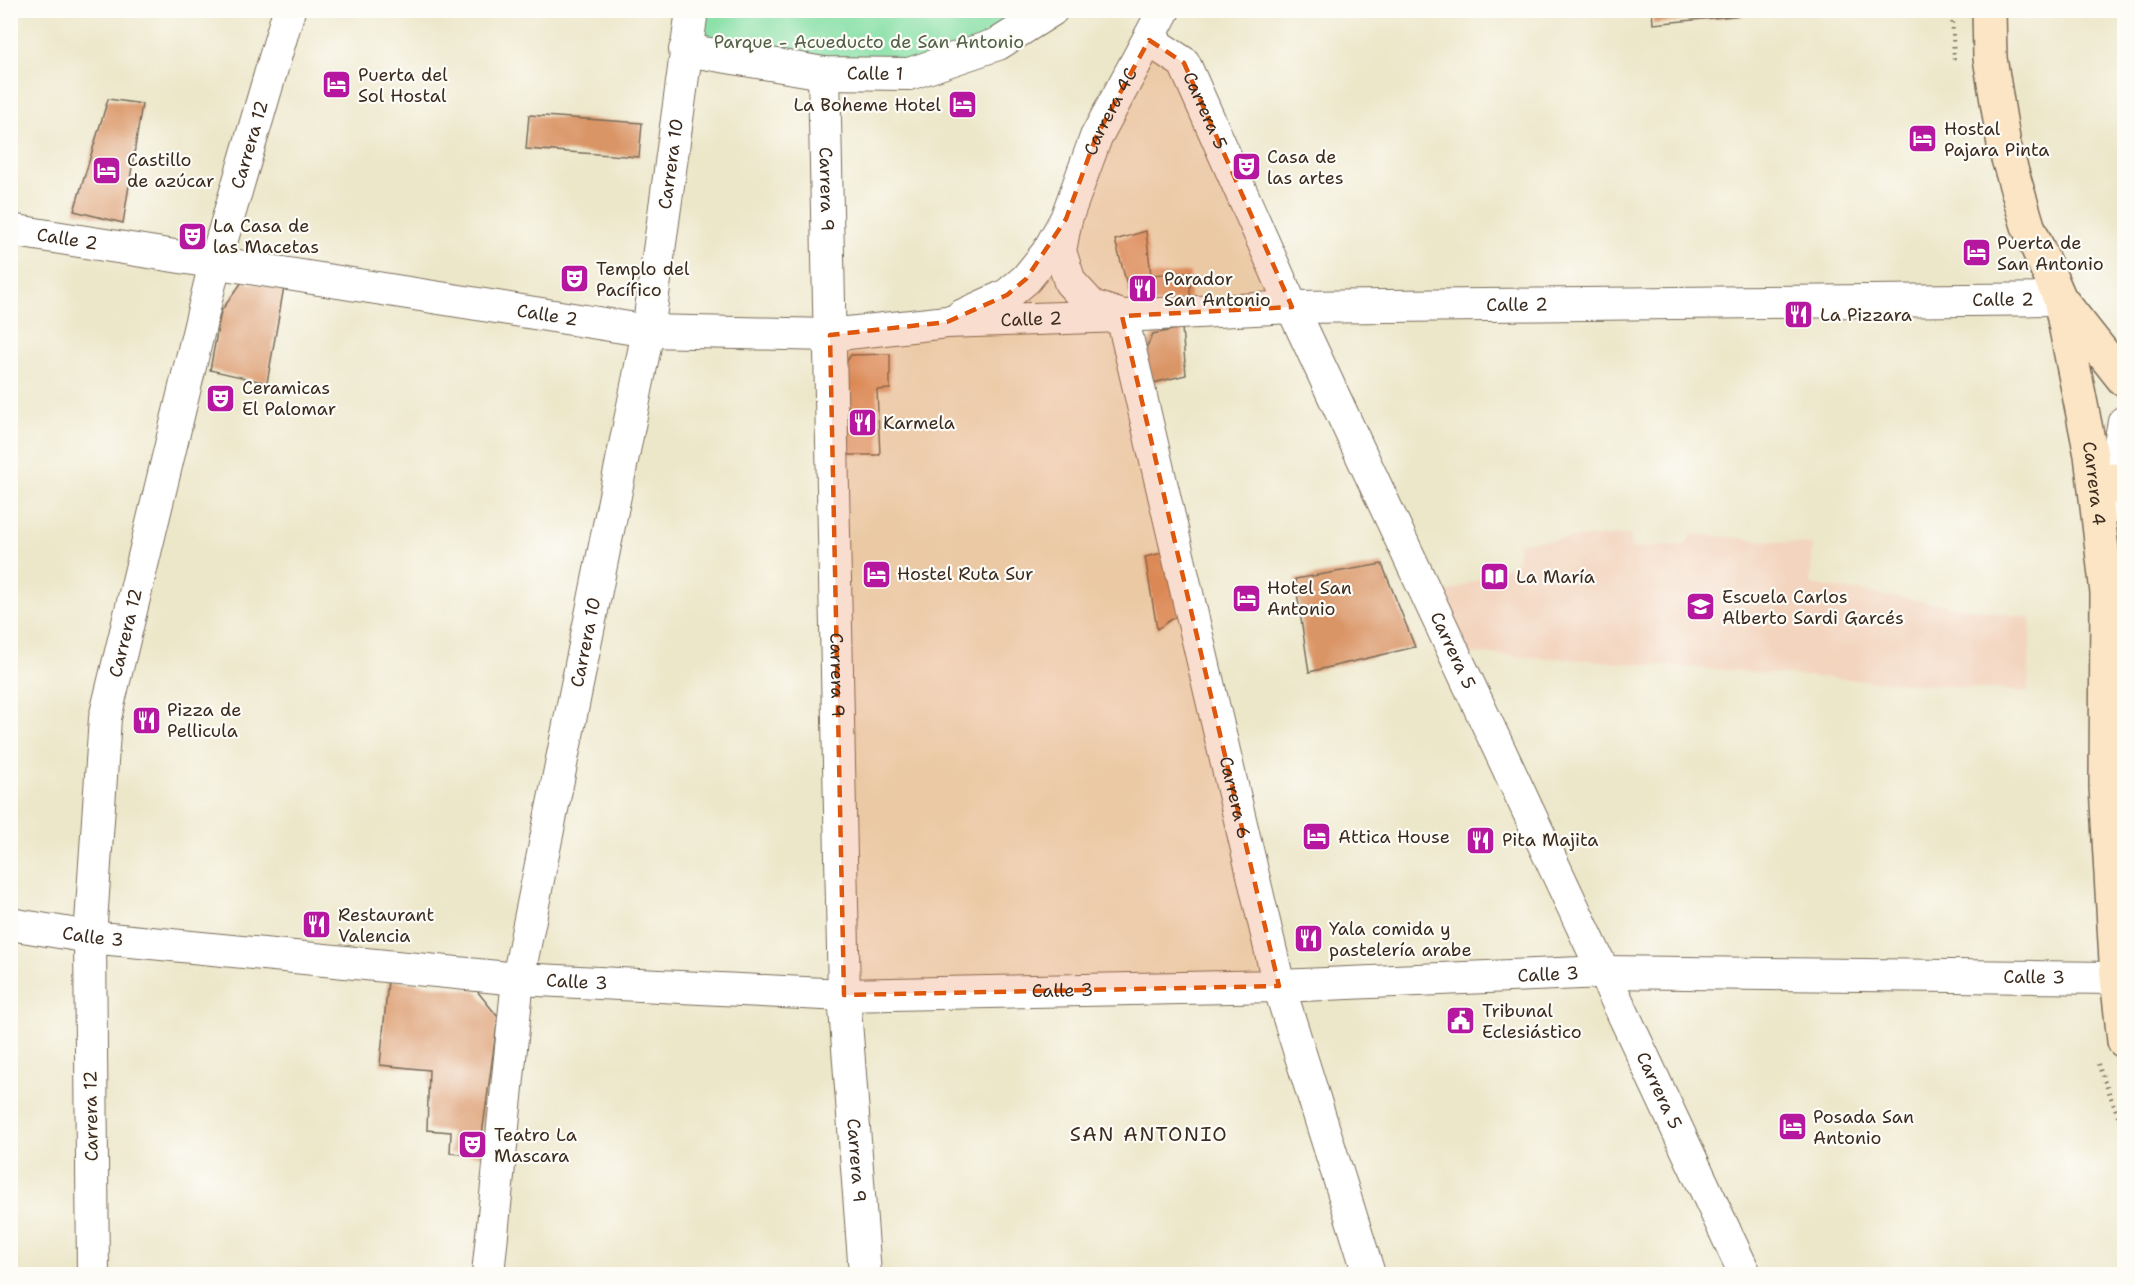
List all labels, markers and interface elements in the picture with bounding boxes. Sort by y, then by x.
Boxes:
park label: Parque - Acueducto de San Antonio [714,30,1024,54]
street label: Calle 1 [847,61,903,86]
place label: Puerta del Sol Hostal [358,63,448,108]
street label: Carrera 4C [1078,64,1143,159]
street label: Carrera 5 [1177,68,1233,153]
hotel icon: Puerta del Sol Hostal [321,69,353,101]
hotel icon: La Boheme Hotel [946,89,978,121]
place label: La Boheme Hotel [793,93,942,117]
street label: Carrera 12 [225,98,274,192]
street label: Carrera 10 [653,117,689,211]
place label: Hostal Pajara Pinta [1944,117,2049,162]
hotel icon: Hostal Pajara Pinta [1907,123,1939,155]
place label: Casa de las artes [1267,145,1344,190]
street label: Carrera 9 [814,147,839,231]
place label: Castillo de azúcar [127,148,214,193]
theatre icon: Casa de las artes [1230,151,1262,183]
hotel icon: Castillo de azúcar [90,154,122,186]
place label: La Casa de las Macetas [213,214,319,259]
theatre icon: La Casa de las Macetas [176,220,208,252]
street label: Calle 2 [35,222,100,256]
place label: Puerta de San Antonio [1997,231,2104,276]
hotel icon: Puerta de San Antonio [1960,237,1992,269]
place label: Templo del Pacífico [596,257,690,302]
theatre icon: Templo del Pacífico [559,263,591,295]
place label: Parador San Antonio [1164,267,1271,312]
restaurant icon: Parador San Antonio [1127,273,1159,305]
street label: Calle 2 [1972,287,2034,312]
street label: Calle 2 [1486,292,1548,317]
street label: Calle 2 [515,298,580,332]
restaurant icon: La Pizzara [1783,299,1815,331]
place label: La Pizzara [1820,303,1912,327]
street label: Calle 2 [1000,306,1062,332]
place label: Ceramicas El Palomar [242,376,336,421]
theatre icon: Ceramicas El Palomar [205,382,237,414]
restaurant icon: Karmela [846,407,878,439]
place label: Karmela [883,411,955,435]
street label: Carrera 4 [2077,439,2111,527]
hotel icon: Hostel Ruta Sur [860,558,892,590]
library icon: La María [1479,561,1511,593]
place label: Hostel Ruta Sur [897,562,1034,586]
place label: La María [1516,565,1595,589]
place label: Hotel San Antonio [1267,576,1352,621]
hotel icon: Hotel San Antonio [1230,582,1262,614]
place label: Escuela Carlos Alberto Sardi Garcés [1722,585,1904,630]
street label: Carrera 12 [103,586,148,680]
school or university icon: Escuela Carlos Alberto Sardi Garcés [1685,591,1717,623]
street label: Carrera 10 [565,595,606,689]
street label: Carrera 5 [1424,608,1481,693]
street label: Carrera 9 [824,632,850,717]
place label: Pizza de Pellicula [167,698,241,743]
restaurant icon: Pizza de Pellicula [130,704,162,736]
street label: Carrera 6 [1214,754,1256,841]
hotel icon: Attica House [1301,821,1333,853]
restaurant icon: Pita Majita [1465,824,1497,856]
place label: Attica House [1338,825,1450,849]
place label: Pita Majita [1502,828,1598,852]
place label: Restaurant Valencia [338,903,434,948]
restaurant icon: Restaurant Valencia [301,909,333,941]
place label: Yala comida y pastelería arabe [1329,917,1472,962]
street label: Calle 3 [61,921,125,952]
restaurant icon: Yala comida y pastelería arabe [1292,923,1324,955]
street label: Calle 3 [1517,961,1579,988]
street label: Calle 3 [2003,965,2065,989]
street label: Calle 3 [545,968,608,995]
street label: Calle 3 [1031,978,1093,1003]
place label: Tribunal Eclesiástico [1482,999,1582,1044]
public building icon: Tribunal Eclesiástico [1445,1005,1477,1037]
street label: Carrera 5 [1631,1048,1688,1133]
street label: Carrera 12 [78,1070,104,1162]
place label: Posada San Antonio [1813,1105,1914,1150]
hotel icon: Posada San Antonio [1776,1111,1808,1143]
street label: Carrera 9 [841,1117,872,1203]
district label: SAN ANTONIO [1070,1121,1228,1147]
place label: Teatro La Mascara [494,1123,577,1168]
theatre icon: Teatro La Mascara [457,1129,489,1161]

